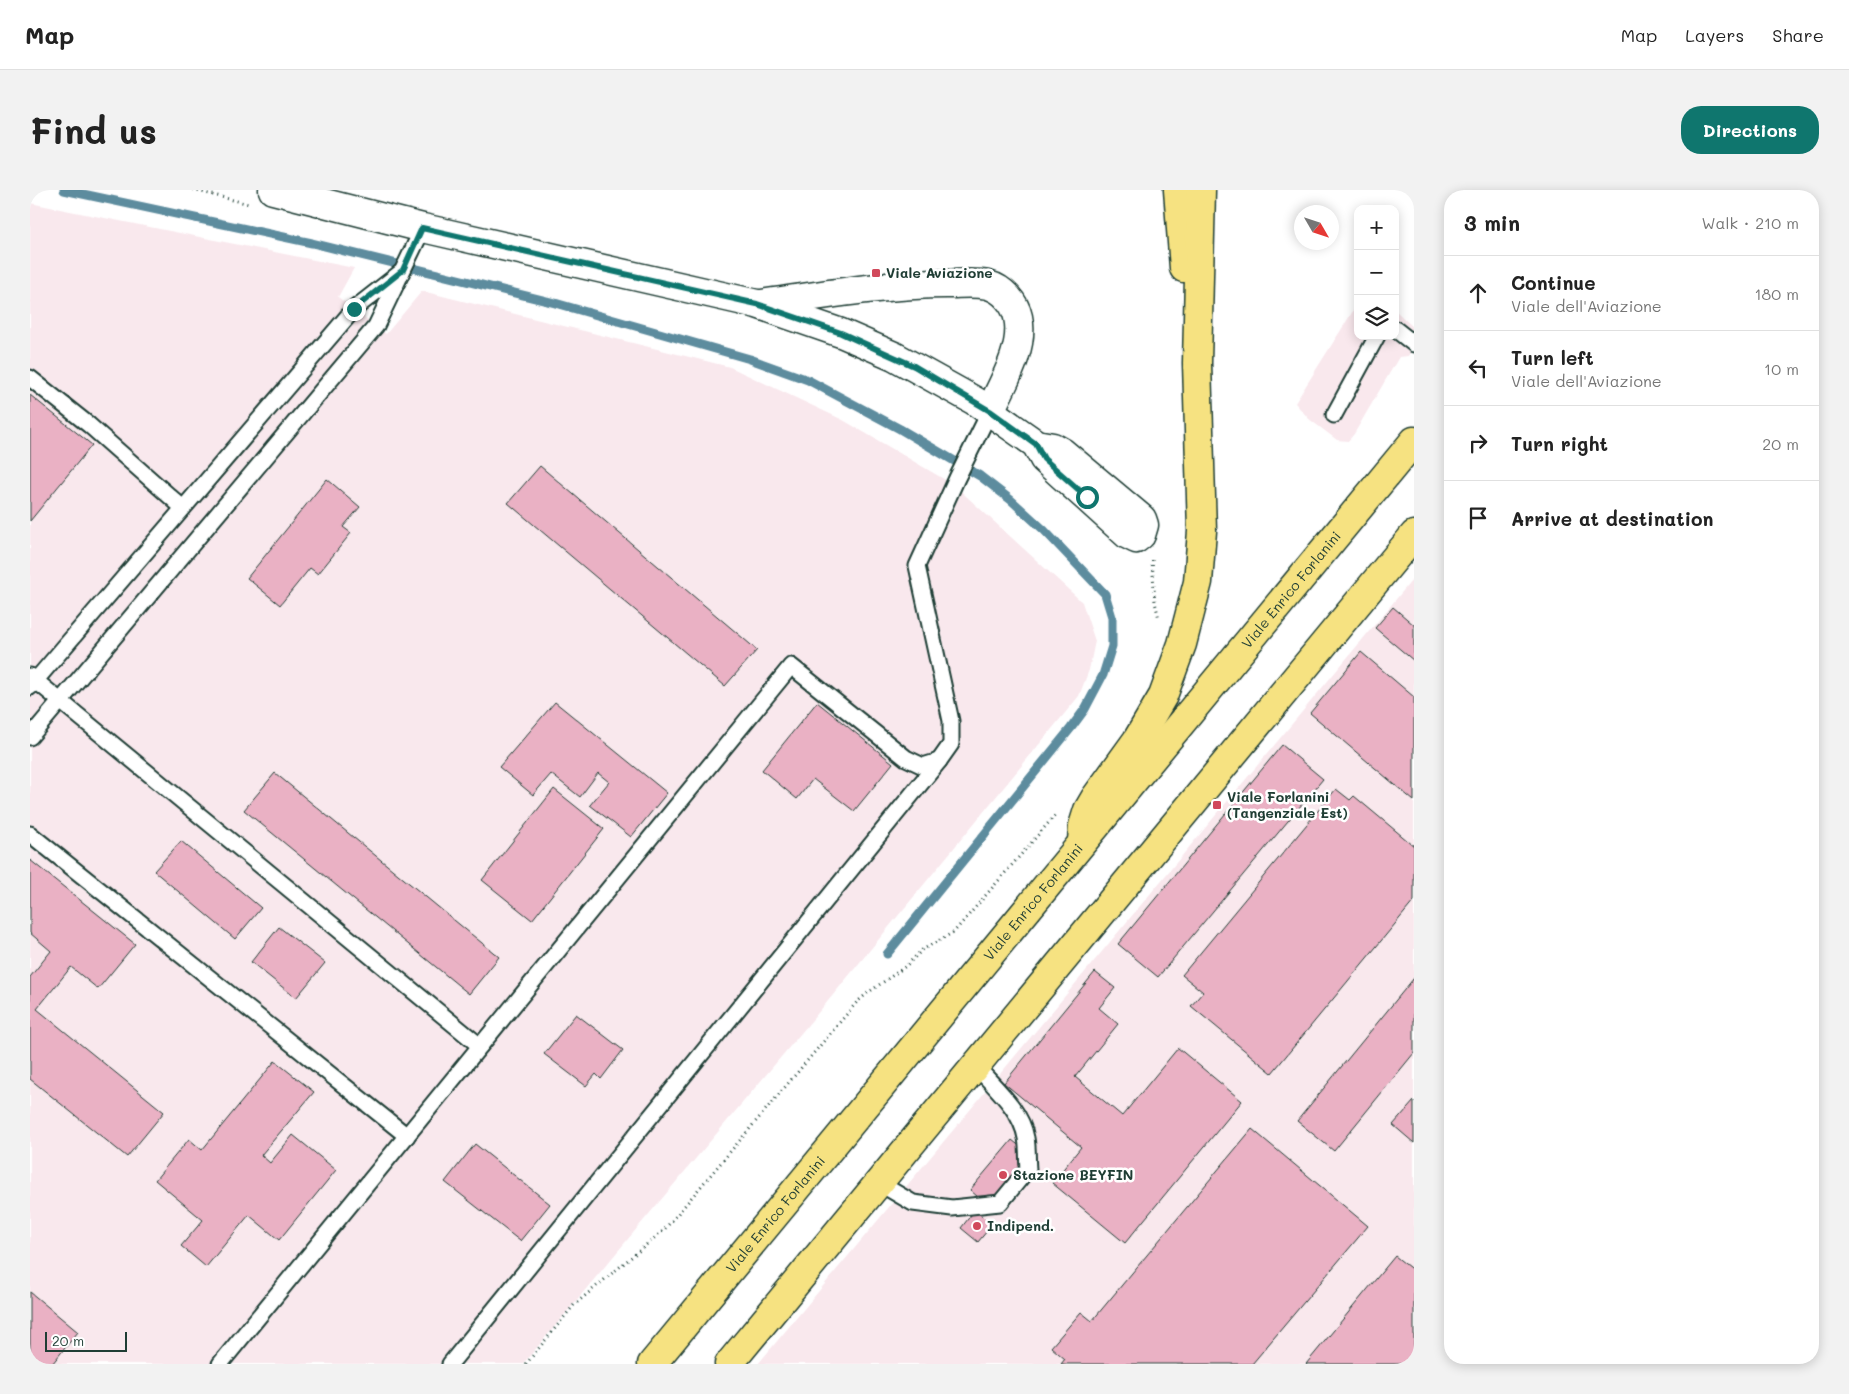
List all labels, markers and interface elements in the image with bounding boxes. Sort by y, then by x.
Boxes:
text: Map [25,19,74,50]
text: Map [1621,23,1657,47]
text: Layers [1685,23,1744,47]
text: Share [1772,23,1824,47]
button: Directions [1681,106,1819,154]
text: Find us [30,107,157,153]
north arrow [1294,205,1339,250]
map controls [1354,205,1399,340]
button: + [1354,205,1399,250]
text: 3 min [1464,209,1520,236]
text: Walk · 210 m [1701,212,1799,233]
button: − [1354,250,1399,295]
place label: Viale Aviazione [886,263,993,282]
marker: Viale Aviazione [870,267,882,279]
text: Continue [1511,270,1596,295]
icon: ahead [1464,279,1492,307]
text: 180 m [1754,283,1799,304]
button: layers [1354,295,1399,340]
text: Viale dell'Aviazione [1511,295,1662,316]
route end [343,298,366,321]
text: Turn left [1511,345,1594,370]
icon: left [1464,354,1492,382]
text: 10 m [1764,358,1799,379]
text: Viale dell'Aviazione [1511,370,1662,391]
icon: right [1464,429,1492,457]
text: Turn right [1511,431,1608,456]
text: 20 m [1762,433,1799,454]
route start [1076,486,1099,509]
icon: arrive [1464,504,1492,532]
text: Arrive at destination [1511,506,1714,531]
street label: Viale Enrico Forlanini [1237,527,1345,652]
place label: Viale Forlanini (Tangenziale Est) [1227,787,1348,822]
marker: Viale Forlanini (Tangenziale Est) [1211,799,1223,811]
street label: Viale Enrico Forlanini [979,839,1087,964]
street label: Viale Enrico Forlanini [721,1152,829,1277]
place label: Stazione BEYFIN [1013,1165,1133,1184]
marker: Stazione BEYFIN [997,1169,1009,1181]
place label: Indipend. [987,1216,1054,1235]
marker: Indipend. [971,1220,983,1232]
scale bar [45,1329,128,1352]
text: 20 m [52,1331,84,1350]

